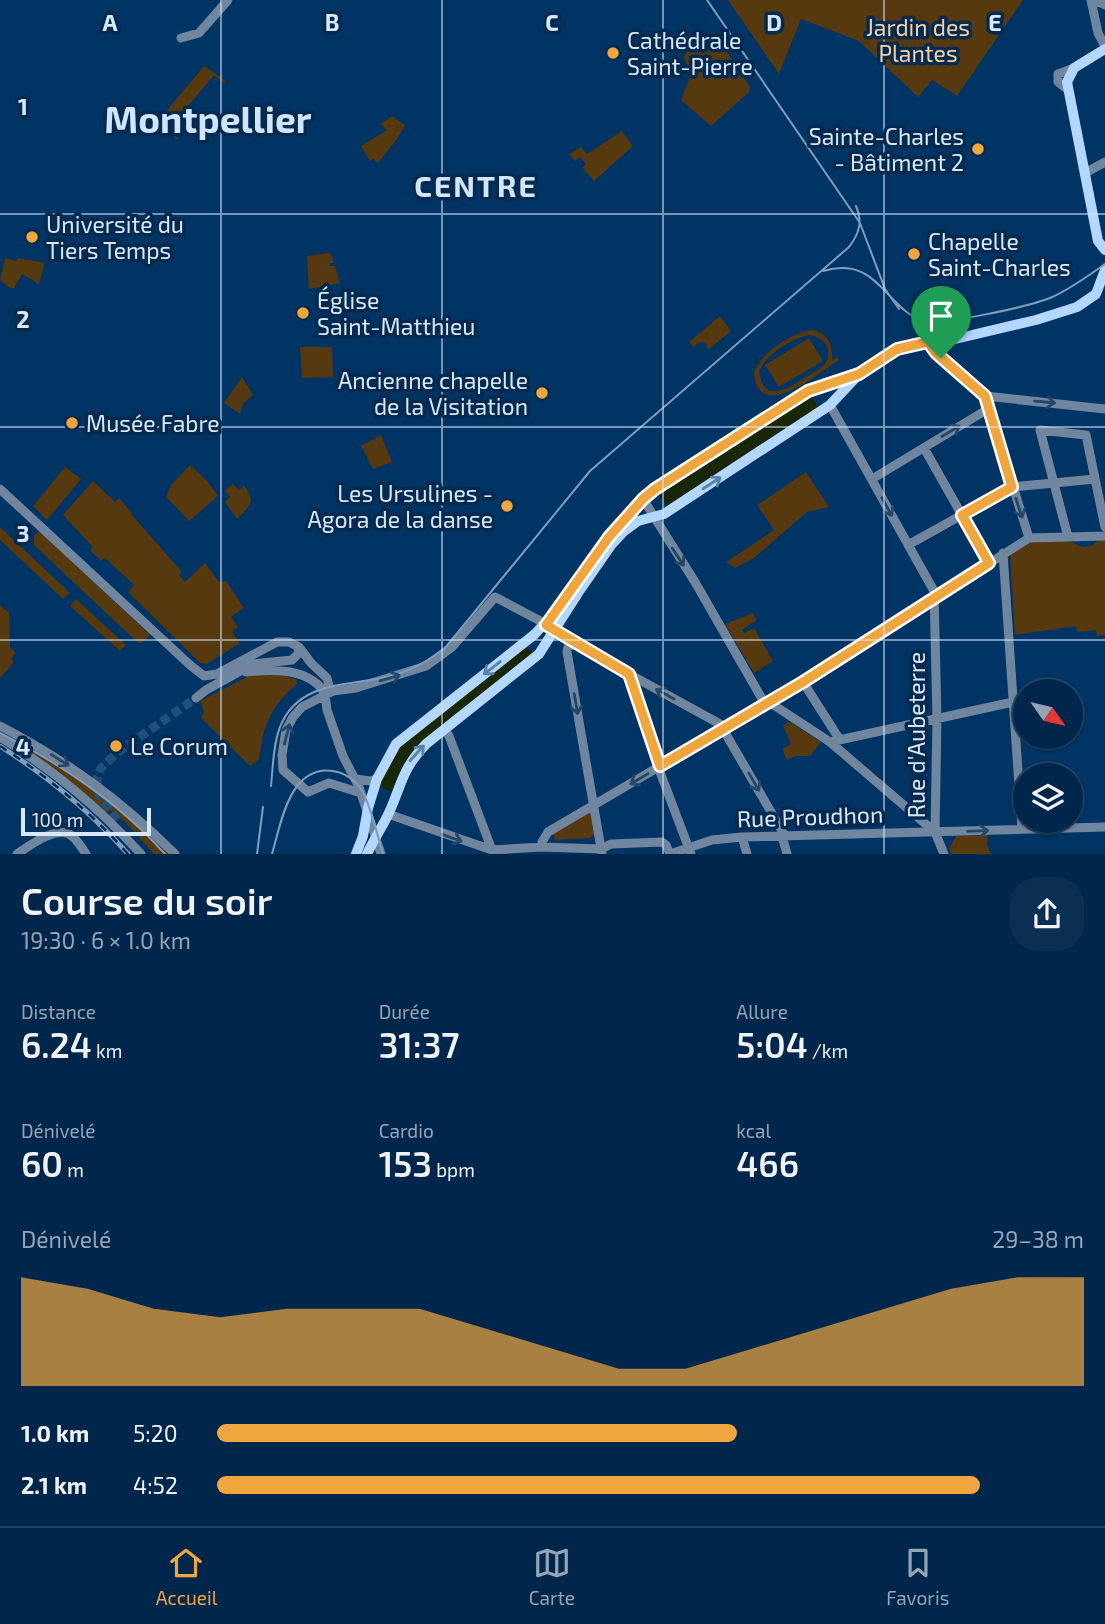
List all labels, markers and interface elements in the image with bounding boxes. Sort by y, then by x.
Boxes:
text: A [102,8,118,36]
text: B [325,8,339,36]
text: C [545,8,559,36]
text: D [766,8,782,36]
text: E [988,8,1002,36]
park label: Jardin des Plantes [866,13,970,67]
place label: Cathédrale Saint-Pierre [627,26,753,80]
marker: Cathédrale Saint-Pierre [605,45,621,61]
text: 1 [18,92,28,120]
district label: Montpellier [104,96,312,140]
place label: Sainte-Charles - Bâtiment 2 [809,122,964,176]
marker: Sainte-Charles - Bâtiment 2 [970,141,986,157]
district label: CENTRE [414,167,538,203]
place label: Université du Tiers Temps [46,210,184,264]
place label: Chapelle Saint-Charles [928,227,1071,281]
marker: Université du Tiers Temps [24,229,40,245]
marker: Chapelle Saint-Charles [906,246,922,262]
place label: Église Saint-Matthieu [317,286,475,340]
pin [911,286,971,358]
icon: arrive [922,297,960,335]
text: 2 [16,305,30,333]
marker: Église Saint-Matthieu [295,305,311,321]
place label: Ancienne chapelle de la Visitation [338,366,528,420]
marker: Ancienne chapelle de la Visitation [534,385,550,401]
one-way arrow [1033,396,1056,409]
place label: Musée Fabre [86,409,220,437]
marker: Musée Fabre [64,415,80,431]
one-way arrow [940,424,960,438]
one-way arrow [702,475,721,490]
place label: Les Ursulines - Agora de la danse [307,479,493,533]
one-way arrow [881,496,894,517]
one-way arrow [1014,497,1026,519]
marker: Les Ursulines - Agora de la danse [499,498,515,514]
text: 3 [16,519,30,547]
one-way arrow [671,547,686,566]
street label: Rue d'Aubeterre [902,652,930,818]
one-way arrow [484,660,502,675]
one-way arrow [379,671,401,684]
north arrow [1013,679,1083,749]
map controls [1013,679,1083,833]
one-way arrow [656,687,676,701]
one-way arrow [570,692,583,715]
one-way arrow [281,724,294,746]
text: 4 [16,732,30,760]
place label: Le Corum [130,732,228,760]
marker: Le Corum [108,738,124,754]
one-way arrow [409,744,425,762]
one-way arrow [49,753,69,767]
button: layers [1013,763,1083,833]
one-way arrow [748,771,761,792]
one-way arrow [629,772,649,786]
street label: Rue Proudhon [736,799,884,833]
scale bar [21,805,150,837]
text: 100 m [32,808,83,831]
one-way arrow [967,824,990,837]
one-way arrow [441,833,463,845]
text: Course du soir [21,877,273,923]
button: share [1010,877,1084,951]
text: 19:30 · 6 × 1.0 km [21,926,191,954]
text: Distance [21,1000,96,1023]
text: Durée [379,1000,430,1023]
text: Allure [736,1000,788,1023]
text: 6.24 [21,1023,92,1065]
text: 31:37 [379,1023,460,1065]
text: 5:04 [736,1023,808,1065]
text: km [92,1039,122,1062]
text: /km [808,1039,848,1062]
text: Dénivelé [21,1119,96,1142]
text: Cardio [379,1119,434,1142]
text: kcal [736,1119,771,1142]
text: 60 [21,1142,63,1184]
text: 153 [379,1142,432,1184]
text: 466 [736,1142,799,1184]
text: m [63,1158,84,1181]
text: bpm [432,1158,475,1181]
text: Dénivelé [21,1225,111,1253]
text: 29–38 m [992,1225,1084,1253]
text: 1.0 km [21,1419,89,1447]
text: 5:20 [133,1419,178,1447]
text: 2.1 km [21,1471,87,1499]
text: 4:52 [133,1471,178,1499]
tab: Accueil [156,1544,217,1609]
tab: Carte [529,1544,575,1609]
tab: Favoris [886,1544,949,1609]

